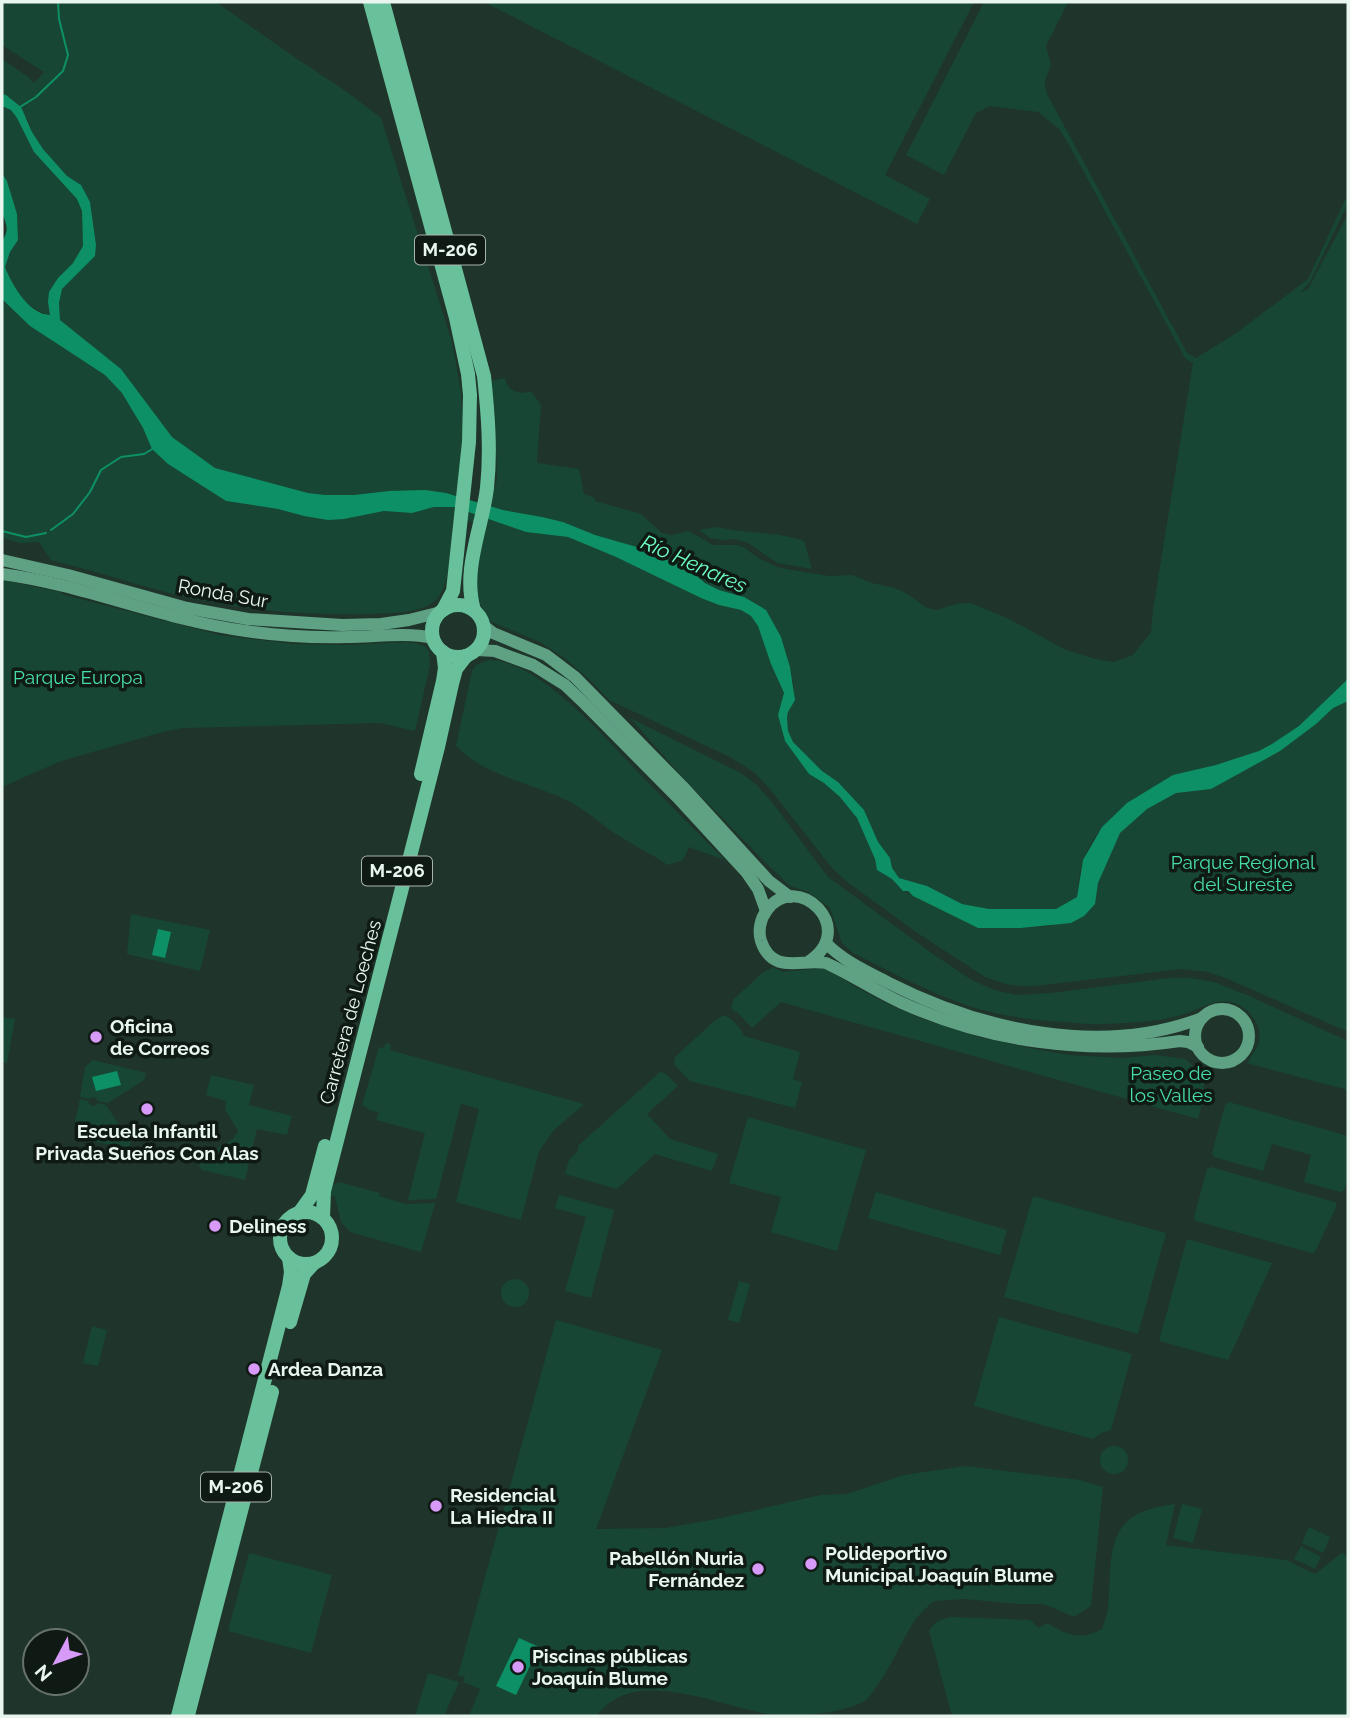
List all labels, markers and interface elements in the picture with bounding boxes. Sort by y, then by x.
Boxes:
road number: M-206 [415,236,485,264]
water label: Río Henares [638,529,751,598]
street label: Ronda Sur [176,574,270,612]
park label: Parque Europa [13,666,143,688]
park label: Parque Regional del Sureste [1171,851,1316,895]
road number: M-206 [362,856,432,886]
street label: Carretera de Loeches [315,918,385,1106]
place label: Oficina de Correos [110,1015,210,1059]
marker: Oficina de Correos [88,1029,104,1045]
park label: Paseo de los Valles [1130,1062,1212,1106]
marker: Escuela Infantil Privada Sueños Con Alas [139,1101,155,1117]
place label: Escuela Infantil Privada Sueños Con Alas [35,1120,259,1164]
place label: Deliness [229,1215,306,1237]
marker: Deliness [207,1218,223,1234]
place label: Ardea Danza [268,1358,383,1380]
marker: Ardea Danza [246,1361,262,1377]
road number: M-206 [201,1472,271,1502]
place label: Residencial La Hiedra II [450,1484,556,1528]
marker: Residencial La Hiedra II [428,1498,444,1514]
place label: Polideportivo Municipal Joaquín Blume [825,1542,1054,1586]
place label: Pabellón Nuria Fernández [609,1547,744,1591]
marker: Polideportivo Municipal Joaquín Blume [803,1556,819,1572]
marker: Pabellón Nuria Fernández [750,1561,766,1577]
north arrow [21,1627,91,1697]
place label: Piscinas públicas Joaquín Blume [532,1645,688,1689]
marker: Piscinas públicas Joaquín Blume [510,1659,526,1675]
text: N [30,1660,56,1686]

